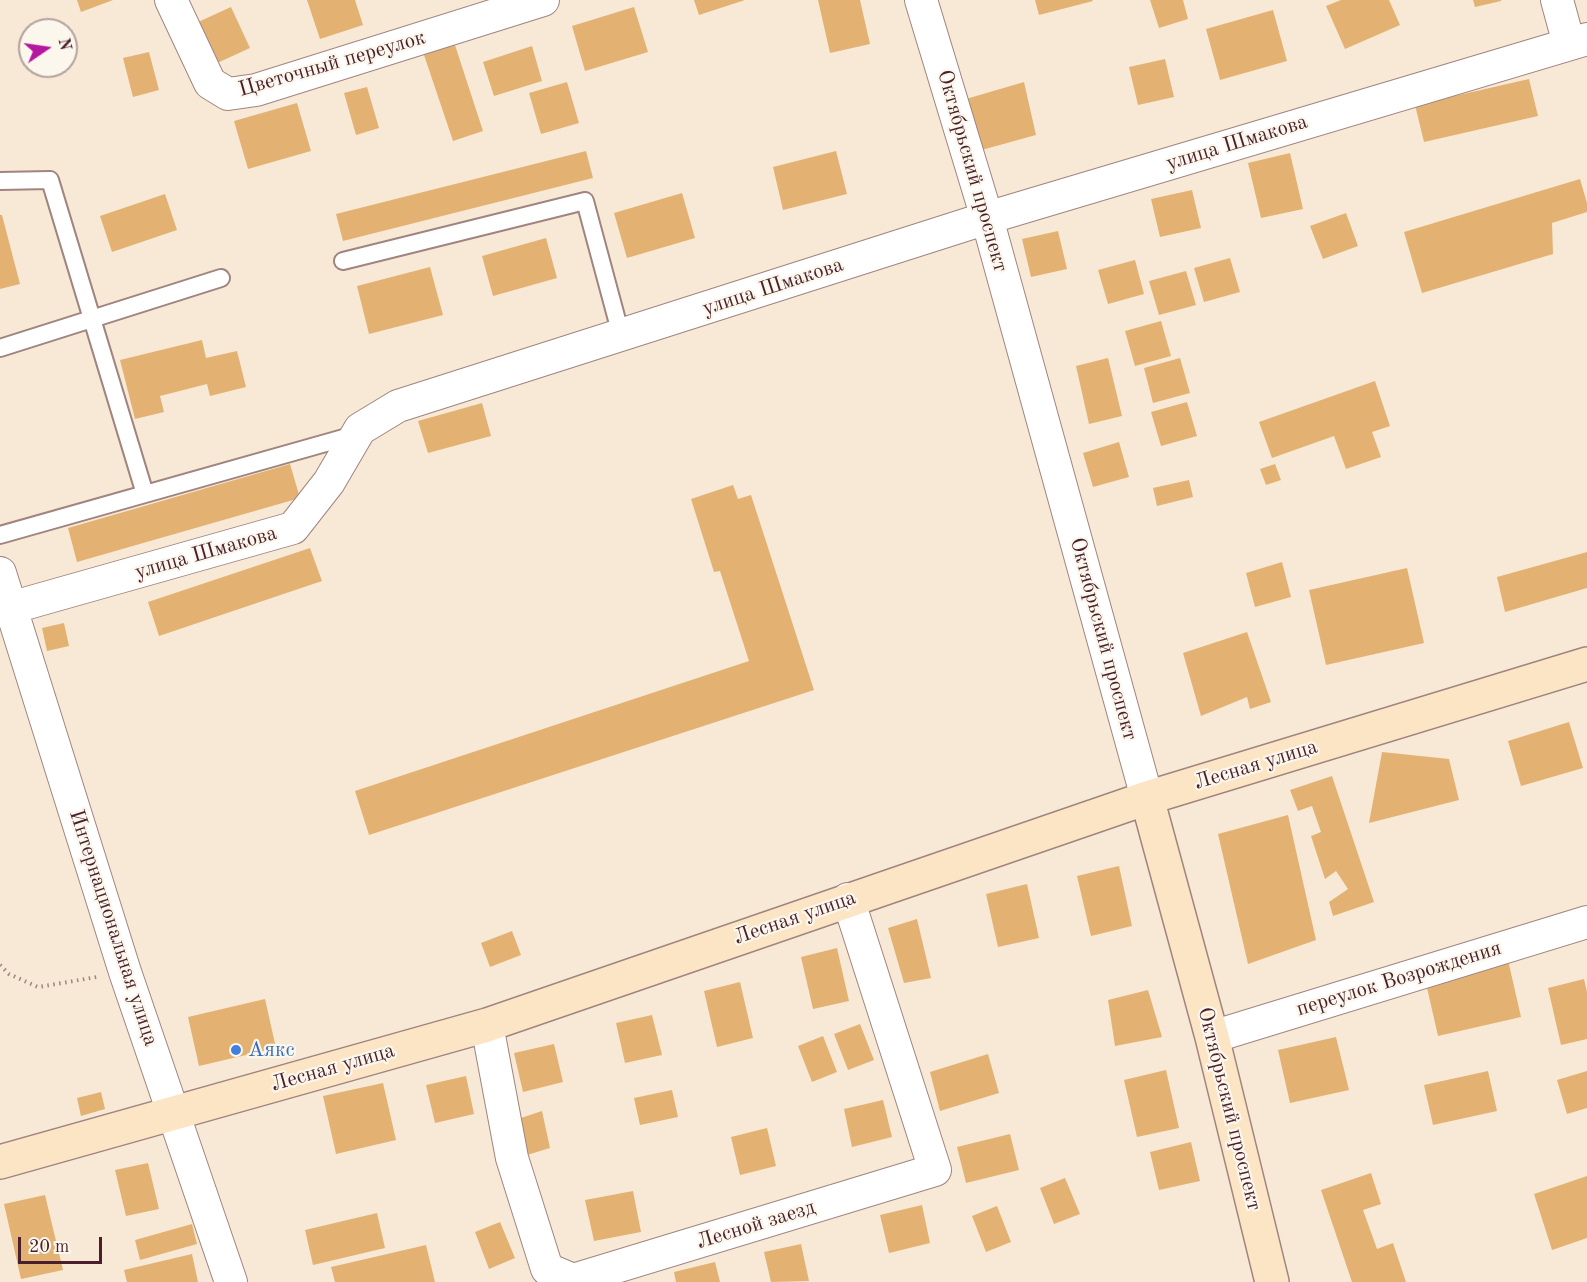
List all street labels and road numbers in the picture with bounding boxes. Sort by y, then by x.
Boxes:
street label: Цветочный переулок [236,25,428,103]
street label: Октябрьский проспект [931,67,1013,275]
street label: улица Шмакова [1163,110,1311,176]
street label: улица Шмакова [699,252,847,322]
street label: улица Шмакова [132,521,280,585]
street label: Октябрьский проспект [1064,535,1142,743]
street label: Лесная улица [1191,734,1321,796]
street label: Интернациональная улица [63,807,163,1049]
street label: Лесная улица [731,885,859,951]
street label: переулок Возрождения [1293,936,1505,1022]
street label: Октябрьский проспект [1192,1005,1266,1213]
street label: Лесная улица [268,1038,398,1098]
street label: Лесной заезд [694,1195,818,1255]

